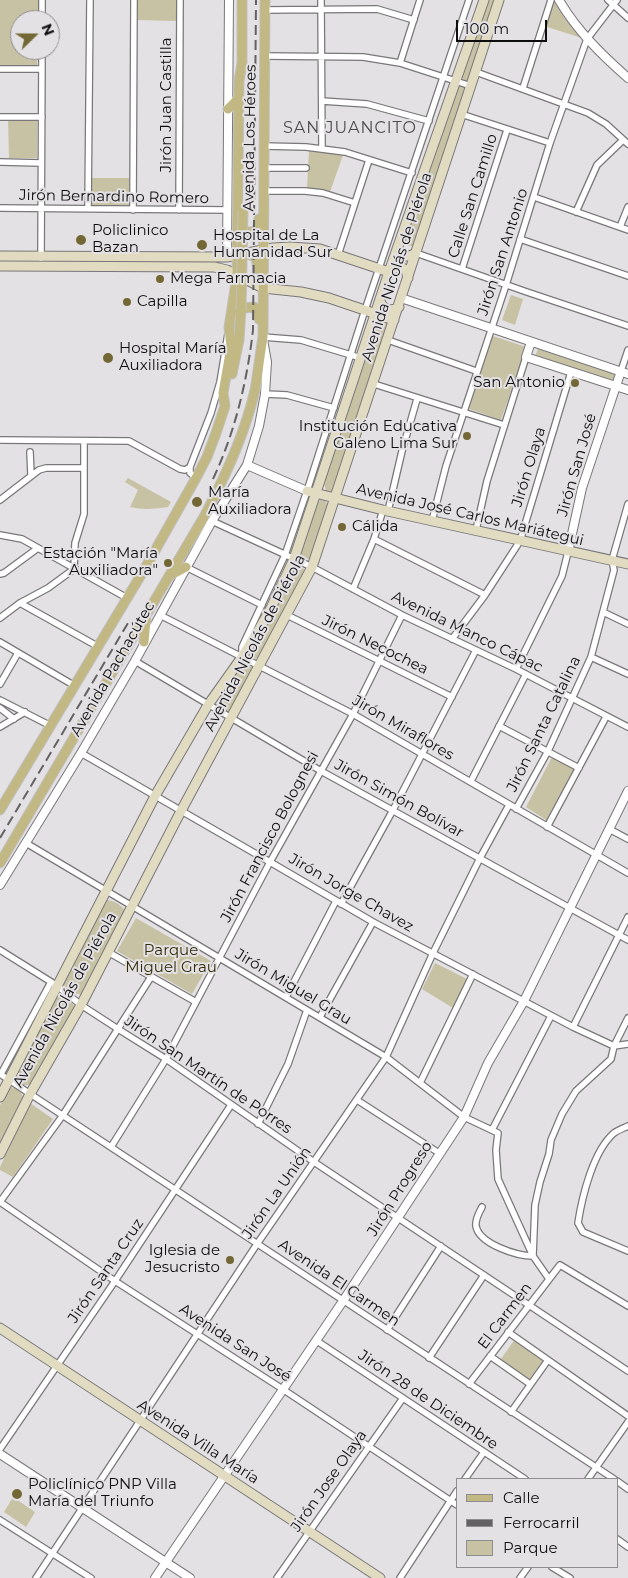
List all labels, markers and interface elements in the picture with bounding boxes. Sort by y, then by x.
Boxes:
north arrow [10,10,60,60]
scale bar [458,10,549,42]
text: 100 m [464,19,509,38]
text: N [38,21,58,38]
street label: Jirón Juan Castilla [158,37,176,173]
street label: Avenida Los Héroes [240,65,260,211]
district label: SAN JUANCITO [281,118,419,138]
street label: Calle San Camillo [444,132,502,260]
street label: Avenida Nicolás de Piérola [358,170,436,364]
street label: Jirón Bernardino Romero [19,186,209,208]
street label: Jirón San Antonio [474,186,532,318]
place label: Policlinico Bazan [92,222,168,257]
place label: Hospital de La Humanidad Sur [213,227,333,262]
marker: Policlinico Bazan [74,233,88,247]
marker: Hospital de La Humanidad Sur [195,238,209,252]
place label: Mega Farmacia [170,270,286,288]
marker: Mega Farmacia [154,273,166,285]
place label: Capilla [137,293,187,311]
marker: Capilla [121,296,133,308]
place label: Hospital María Auxiliadora [119,340,227,375]
marker: Hospital María Auxiliadora [101,351,115,365]
place label: San Antonio [473,374,565,392]
marker: San Antonio [569,377,581,389]
street label: Jirón San José [554,411,600,519]
place label: Institución Educativa Galeno Lima Sur [299,418,457,453]
street label: Jirón Olaya [508,425,550,509]
marker: Institución Educativa Galeno Lima Sur [461,430,473,442]
street label: Avenida José Carlos Mariátegui [355,480,585,550]
place label: María Auxiliadora [208,484,291,519]
marker: María Auxiliadora [190,495,204,509]
place label: Cálida [352,518,398,536]
marker: Cálida [336,521,348,533]
place label: Estación "María Auxiliadora" [43,545,158,580]
street label: Avenida Nicolás de Piérola [201,552,309,734]
marker: Estación "María Auxiliadora" [162,557,174,569]
street label: Avenida Manco Cápac [388,587,546,677]
street label: Avenida Pachacútec [67,598,159,740]
street label: Jirón Necochea [319,611,431,679]
street label: Jirón Santa Catalina [503,653,585,795]
street label: Jirón Miraflores [349,692,457,764]
street label: Jirón Francisco Bolognesi [217,748,323,926]
street label: Jirón Simón Bolívar [331,756,467,842]
street label: Jirón Jorge Chavez [285,850,417,936]
street label: Avenida Nicolás de Piérola [9,909,121,1091]
park label: Parque Miguel Grau [125,942,217,977]
street label: Jirón Miguel Grau [232,945,354,1029]
street label: Jirón San Martín de Porres [121,1012,295,1138]
street label: Jirón Progreso [364,1138,436,1240]
street label: Jirón La Unión [239,1144,315,1242]
street label: Jirón Santa Cruz [64,1215,148,1327]
street label: Avenida El Carmen [275,1236,403,1330]
place label: Iglesia de Jesucristo [145,1242,220,1277]
marker: Iglesia de Jesucristo [224,1254,236,1266]
street label: El Carmen [474,1279,536,1353]
street label: Avenida San José [176,1300,294,1386]
street label: Jirón 28 de Diciembre [355,1346,501,1454]
street label: Avenida Villa María [134,1396,262,1488]
street label: Jirón Jose Olaya [287,1427,371,1535]
place label: Policlínico PNP Villa María del Triunfo [28,1476,177,1511]
legend [456,1478,618,1568]
marker: Policlínico PNP Villa María del Triunfo [10,1487,24,1501]
text: Calle [503,1488,540,1507]
text: Ferrocarril [503,1513,580,1532]
text: Parque [503,1538,558,1557]

